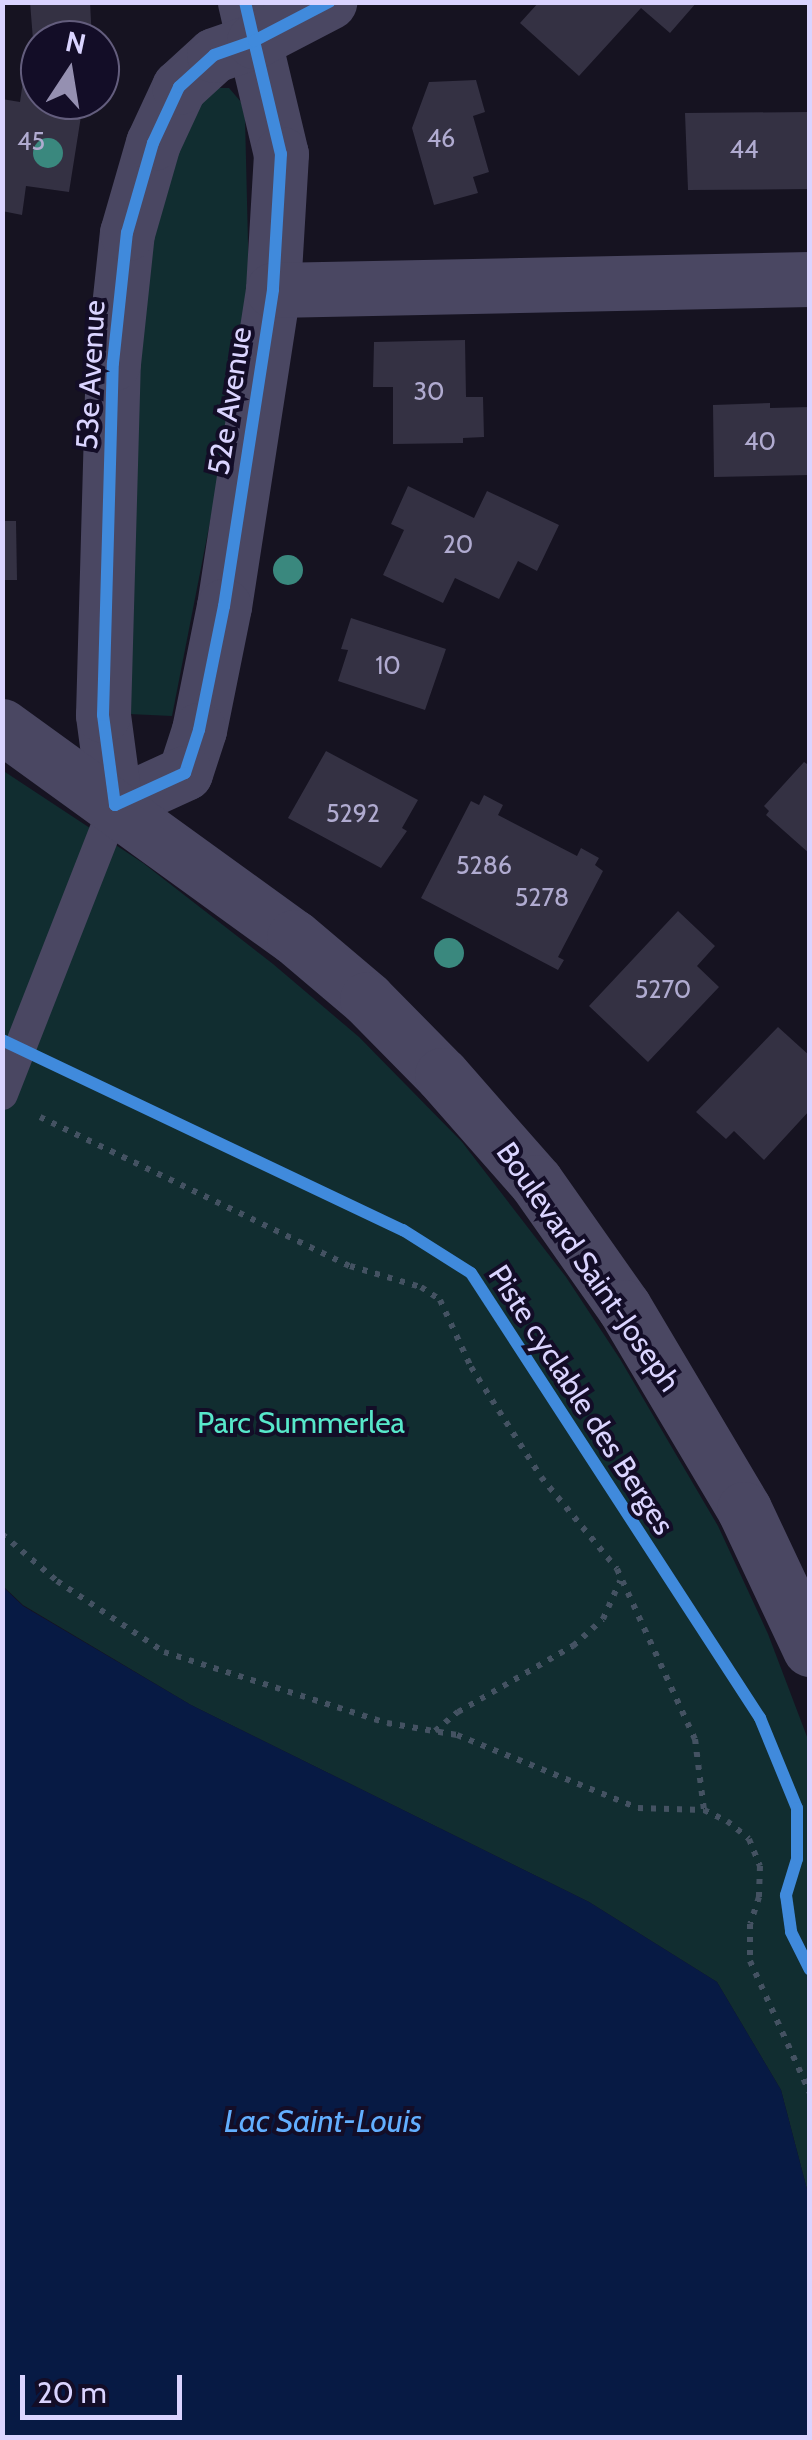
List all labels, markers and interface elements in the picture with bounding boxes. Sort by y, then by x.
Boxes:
north arrow [20,20,120,120]
text: N [63,24,89,61]
house number: 46 [427,123,455,153]
house number: 45 [17,126,45,156]
house number: 44 [730,134,758,164]
street label: 53e Avenue [69,299,113,451]
street label: 52e Avenue [201,325,259,477]
house number: 30 [414,376,444,406]
house number: 40 [744,426,776,456]
house number: 20 [443,529,473,559]
house number: 10 [375,650,401,680]
house number: 5292 [326,798,380,828]
house number: 5286 [456,850,512,880]
house number: 5278 [515,882,569,912]
house number: 5270 [635,974,691,1004]
street label: Boulevard Saint-Joseph [488,1135,688,1399]
street label: Piste cyclable des Berges [481,1259,681,1541]
park label: Parc Summerlea [197,1405,405,1441]
water label: Lac Saint-Louis [224,2102,422,2140]
scale bar [25,2355,188,2417]
text: 20 m [37,2374,107,2411]

